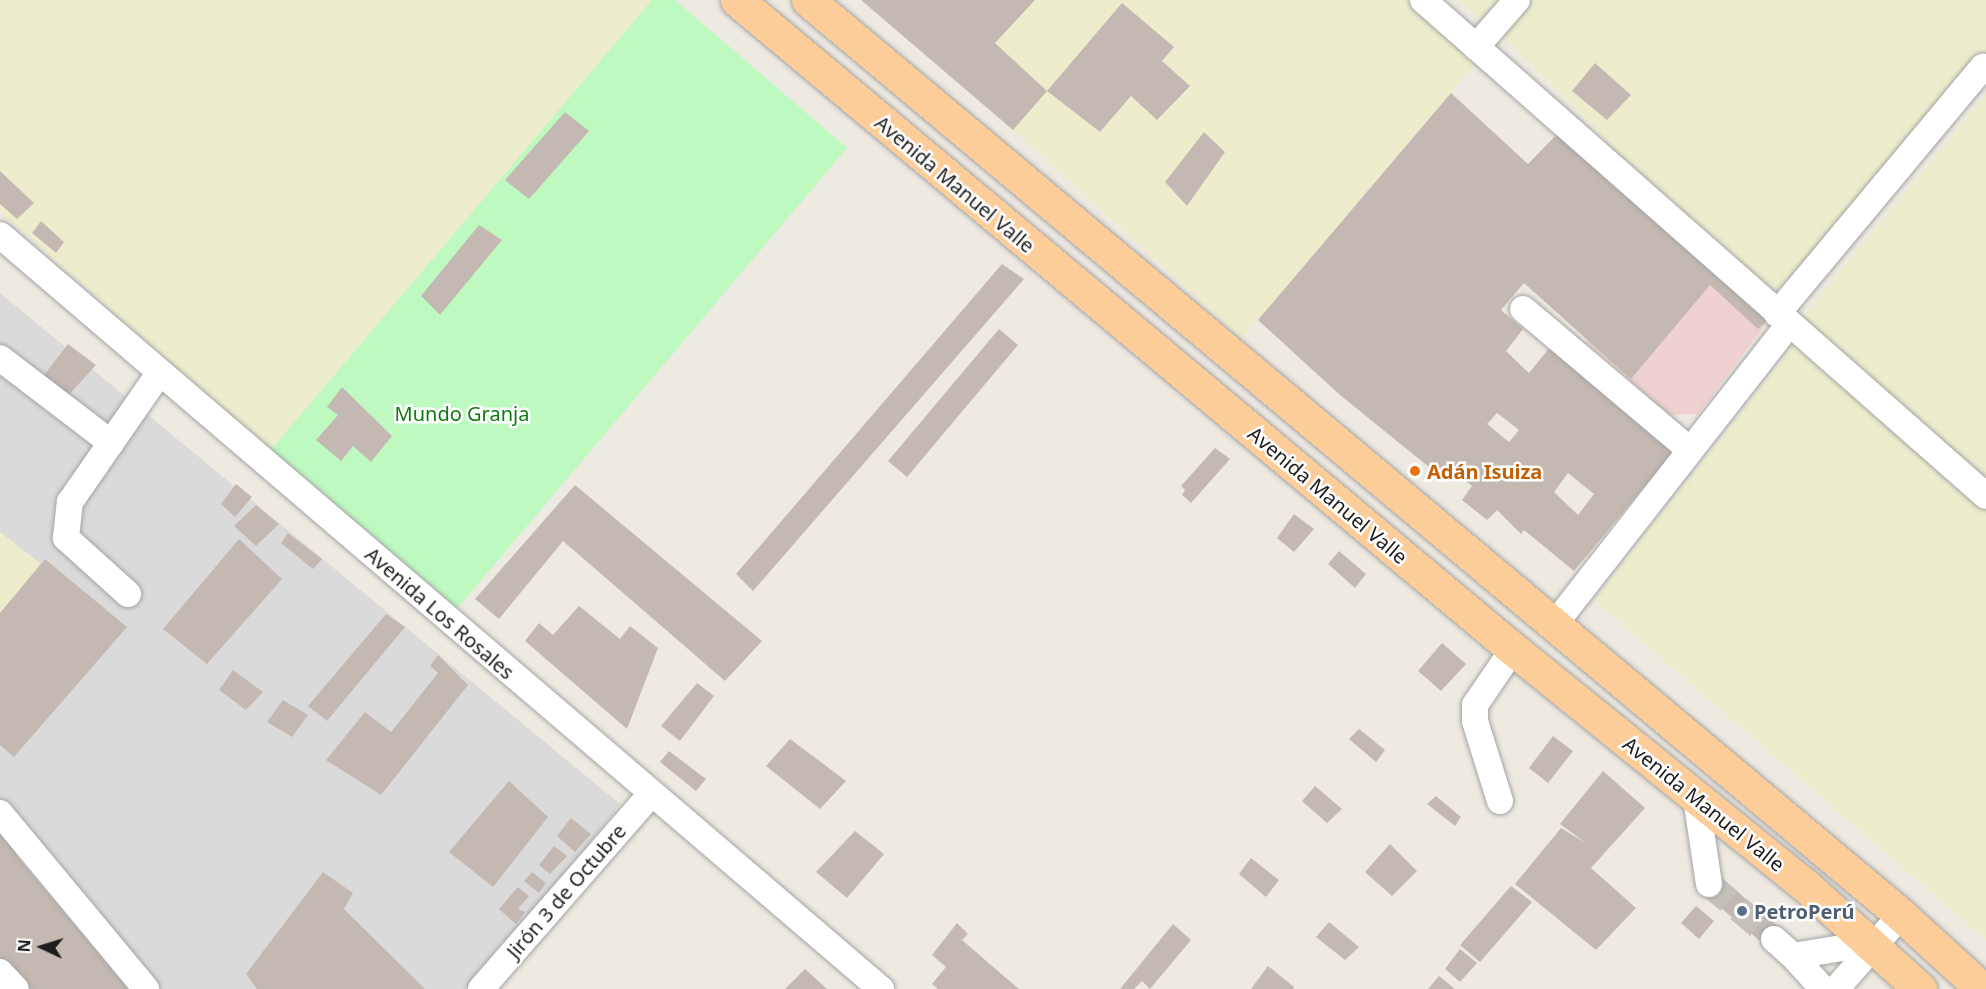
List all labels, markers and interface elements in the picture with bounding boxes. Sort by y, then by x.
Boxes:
street label: Avenida Manuel Valle [870,110,1040,258]
park label: Mundo Granja [395,401,529,425]
street label: Avenida Manuel Valle [1243,421,1413,569]
place label: Adán Isuiza [1427,459,1542,483]
marker: Adán Isuiza [1408,464,1422,478]
street label: Avenida Los Rosales [361,542,519,684]
street label: Avenida Manuel Valle [1619,732,1789,876]
street label: Jirón 3 de Octubre [501,819,631,963]
place label: PetroPerú [1754,899,1854,923]
marker: PetroPerú [1735,904,1749,918]
north arrow [12,917,72,977]
text: N [13,938,35,953]

